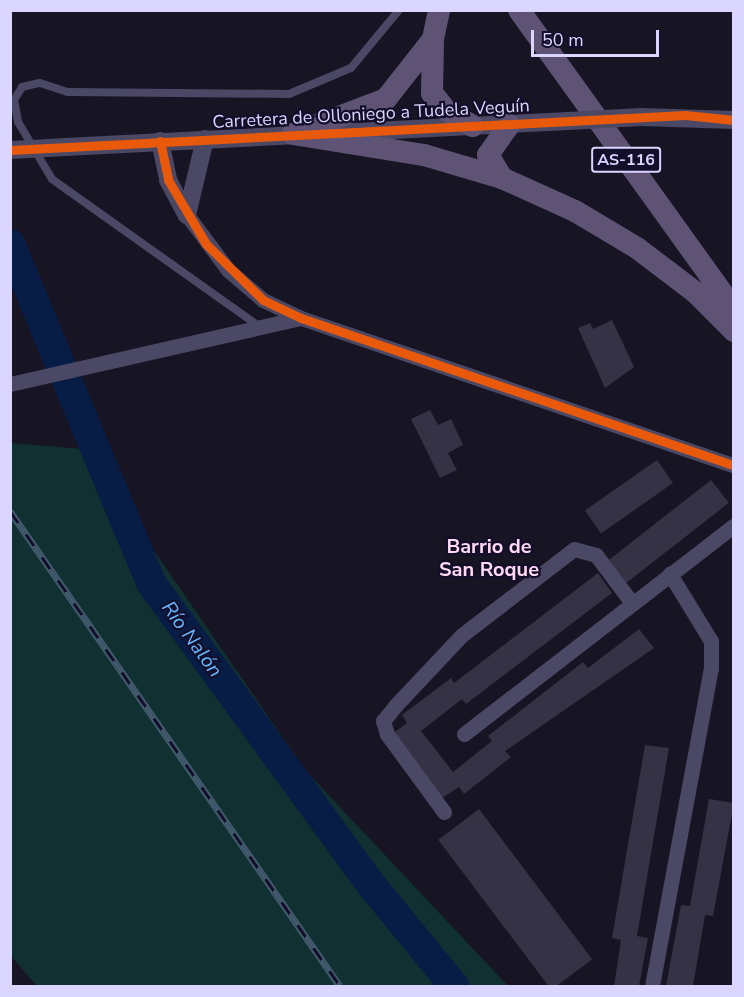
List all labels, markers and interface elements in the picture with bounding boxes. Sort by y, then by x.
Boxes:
scale bar [534,18,662,56]
text: 50 m [542,28,584,52]
street label: Carretera de Olloniego a Tudela Veguín [212,95,530,133]
road number: AS-116 [590,147,662,173]
district label: Barrio de San Roque [439,534,539,581]
water label: Río Nalón [156,596,228,682]

